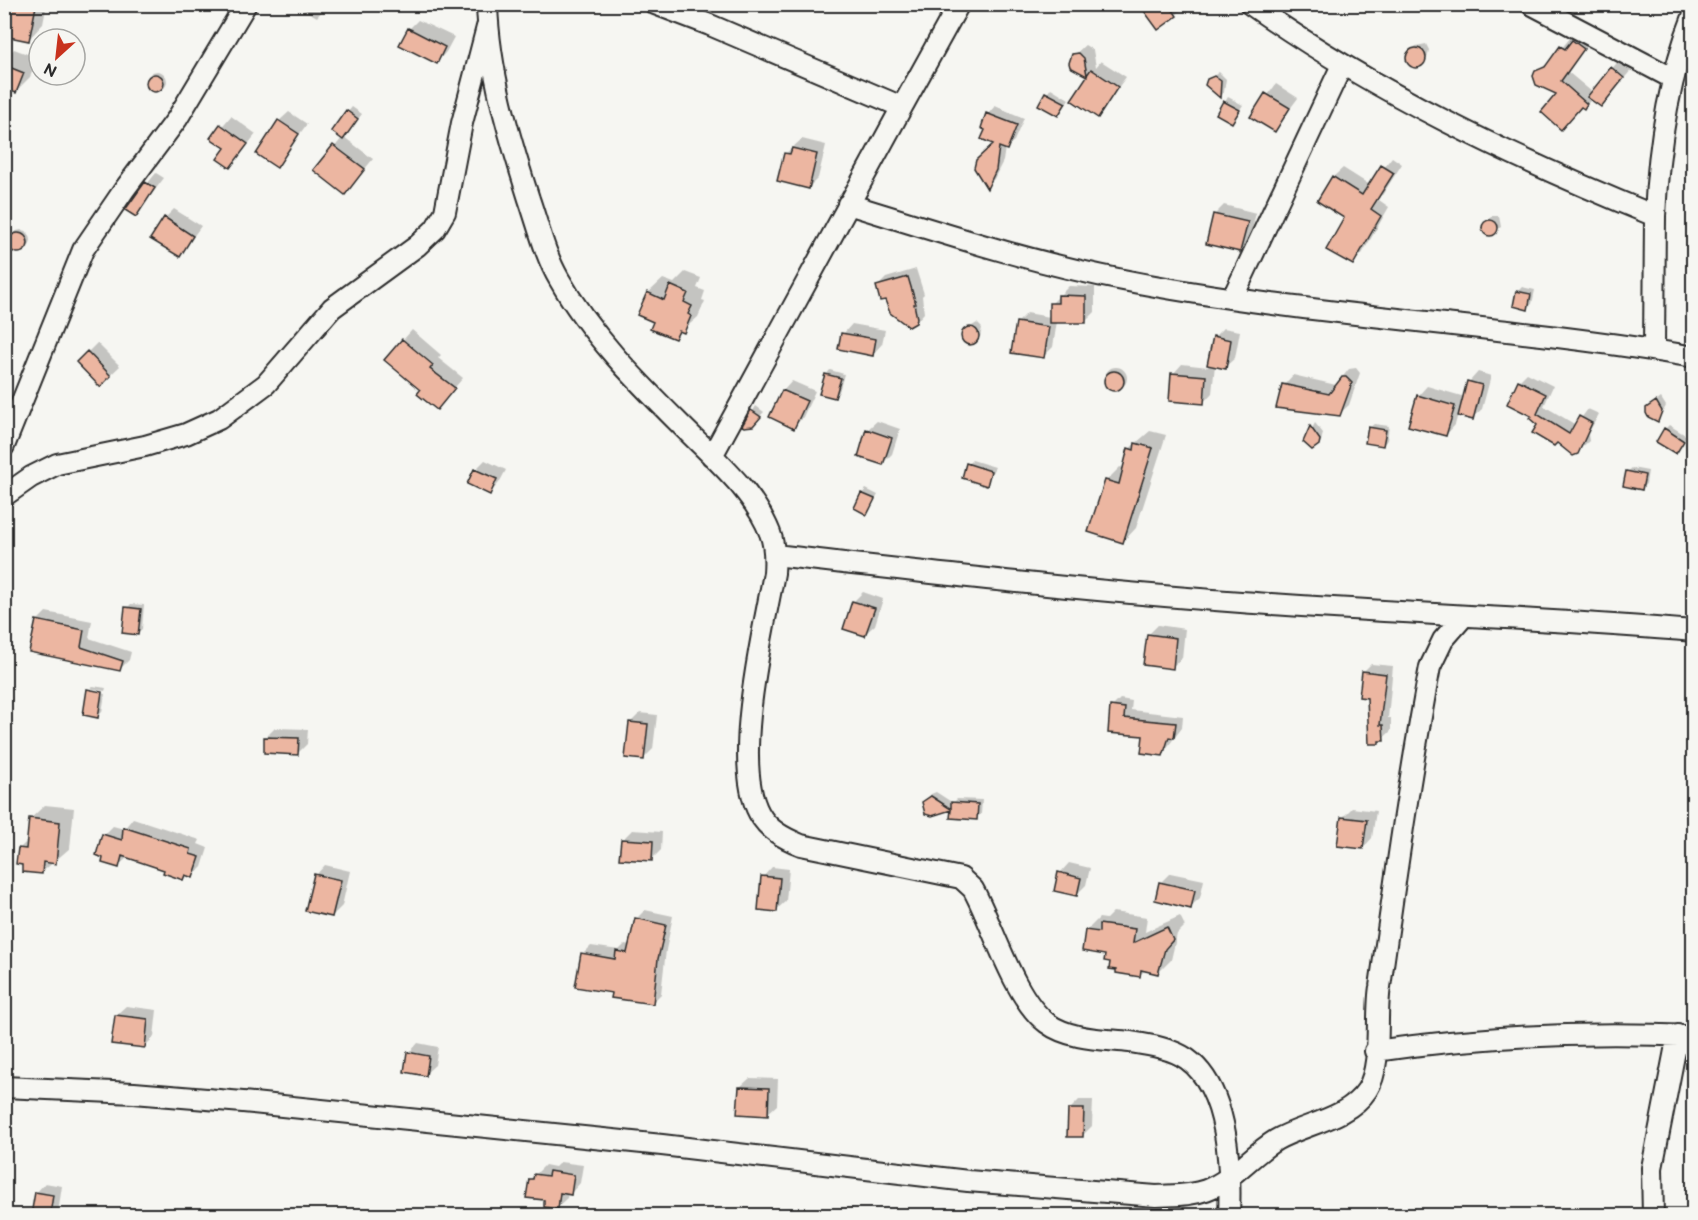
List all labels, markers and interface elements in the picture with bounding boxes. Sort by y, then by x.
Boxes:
north arrow [27,27,87,87]
text: N [41,58,61,80]

